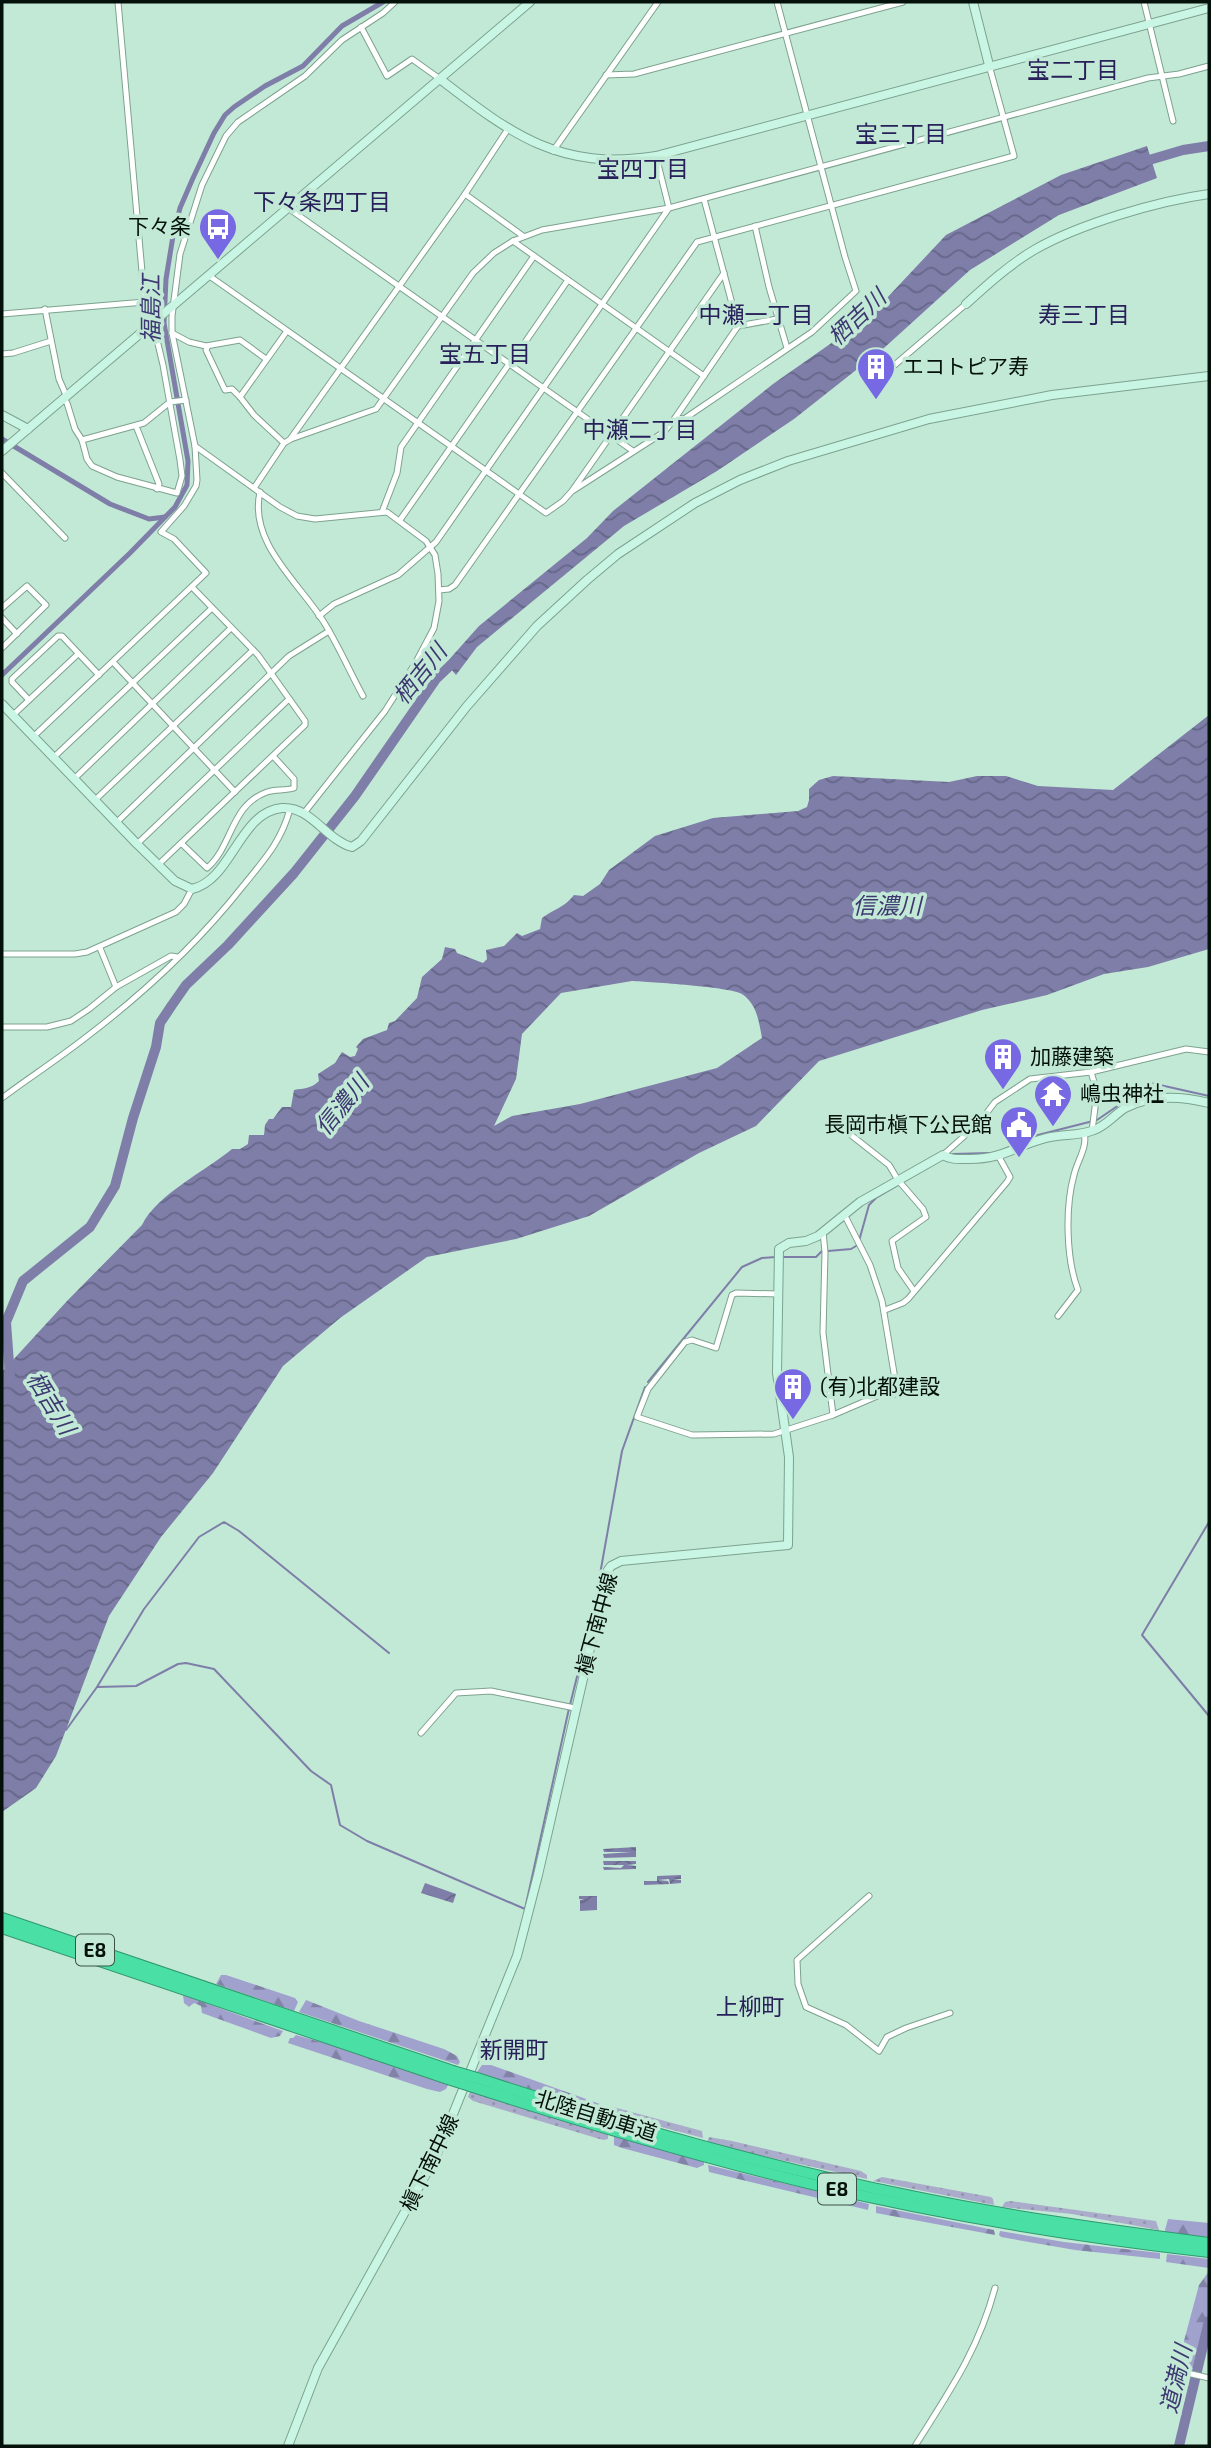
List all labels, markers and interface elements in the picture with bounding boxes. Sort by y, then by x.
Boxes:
district label: 宝二丁目 [1027,55,1119,83]
district label: 宝三丁目 [855,119,947,147]
district label: 宝四丁目 [597,154,689,182]
district label: 下々条四丁目 [253,187,391,215]
bus stop icon: 下々条 [197,206,239,261]
place label: 下々条 [128,213,191,238]
water label: 福島江 [136,272,164,344]
water label: 栖吉川 [822,280,893,350]
district label: 中瀬一丁目 [699,300,814,328]
district label: 寿三丁目 [1038,300,1130,328]
district label: 宝五丁目 [439,339,531,367]
building icon: エコトピア寿 [855,346,897,401]
place label: エコトピア寿 [903,353,1029,378]
district label: 中瀬二丁目 [583,415,698,443]
water label: 栖吉川 [387,635,454,709]
water label: 信濃川 [853,891,925,919]
building icon: 加藤建築 [982,1036,1024,1091]
place label: 加藤建築 [1030,1043,1114,1068]
water label: 信濃川 [309,1066,376,1140]
temple icon: 嶋虫神社 [1032,1073,1074,1128]
place label: 嶋虫神社 [1080,1080,1164,1105]
public building icon: 長岡市槇下公民館 [998,1104,1040,1159]
place label: 長岡市槇下公民館 [824,1111,992,1136]
water label: 栖吉川 [22,1366,84,1442]
building icon: (有)北都建設 [772,1366,814,1421]
place label: (有)北都建設 [820,1373,940,1398]
street label: 槇下南中線 [570,1570,621,1678]
road number: E8 [76,1934,114,1966]
district label: 上柳町 [716,1992,785,2020]
district label: 新開町 [480,2035,549,2063]
street label: 北陸自動車道 [533,2084,660,2145]
street label: 槇下南中線 [394,2110,463,2215]
road number: E8 [818,2174,856,2204]
water label: 道満川 [1154,2339,1197,2416]

